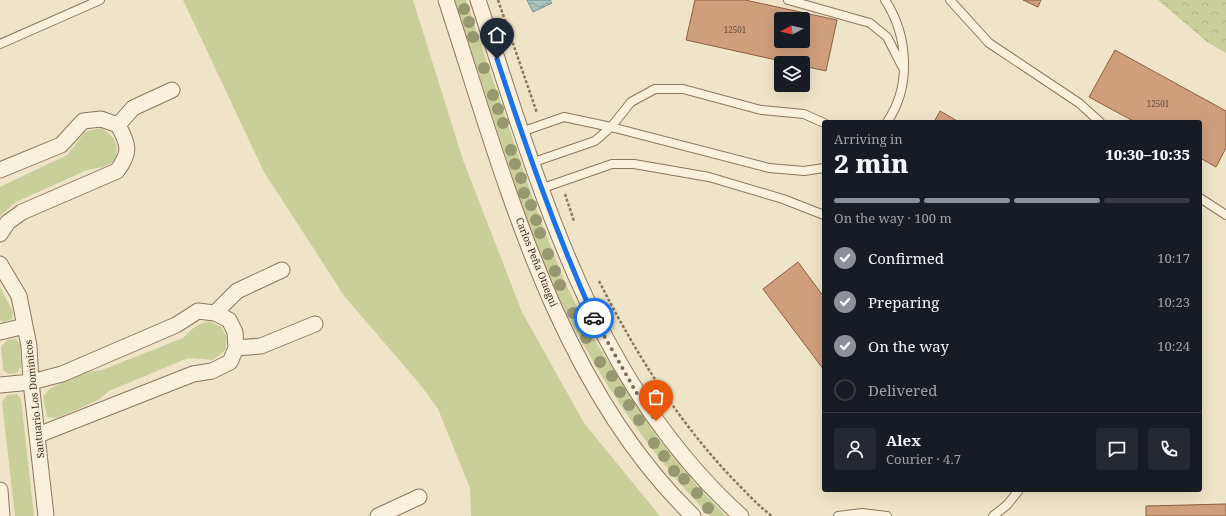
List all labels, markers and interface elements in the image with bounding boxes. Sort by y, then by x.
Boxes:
north arrow [774,12,810,48]
map controls [774,12,810,92]
pin [480,18,514,59]
icon: home [486,24,508,46]
house number: 12501 [724,24,746,35]
button: layers [774,56,810,92]
house number: 12501 [1147,98,1169,109]
text: Arriving in [834,130,903,148]
text: 10:30–10:35 [1105,144,1190,164]
text: 2 min [834,145,909,181]
text: On the way · 100 m [834,209,952,227]
street label: Carlos Peña Otaegui [513,215,562,310]
icon: check [834,247,856,269]
text: Confirmed [868,248,944,268]
text: 10:17 [1157,249,1190,267]
icon: check [834,291,856,313]
text: Preparing [868,292,939,312]
text: 10:23 [1157,293,1190,311]
courier [574,298,614,338]
icon: car [583,307,605,329]
icon: check [834,335,856,357]
text: On the way [868,336,949,356]
text: 10:24 [1157,337,1190,355]
street label: Santuario Los Dominicos [21,339,47,459]
pin [639,380,673,421]
text: Delivered [868,380,937,400]
icon: bag [645,386,667,408]
button: person [834,428,876,470]
button: chat [1096,428,1138,470]
button: phone [1148,428,1190,470]
text: Alex [886,430,921,450]
text: Courier · 4.7 [886,450,961,468]

